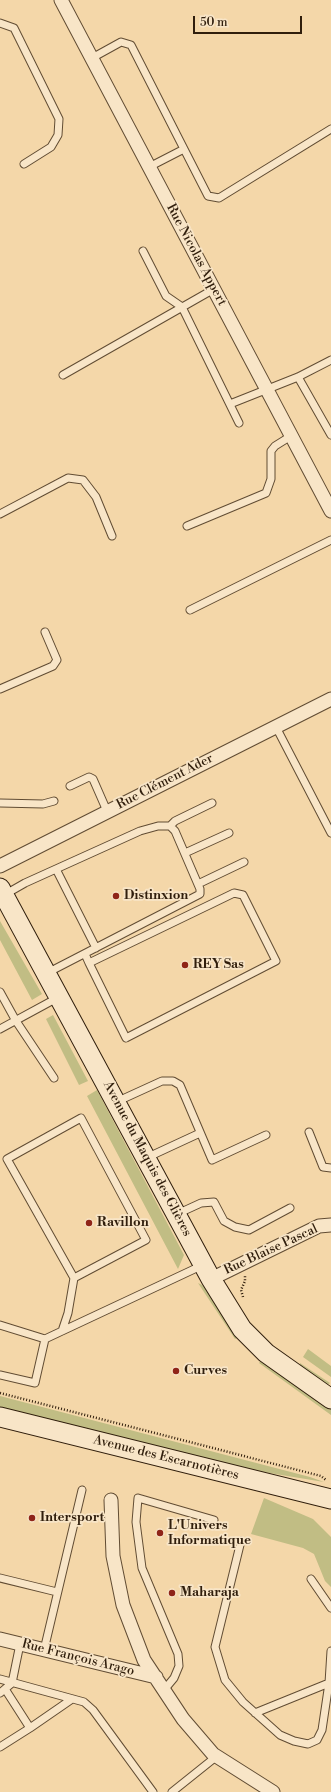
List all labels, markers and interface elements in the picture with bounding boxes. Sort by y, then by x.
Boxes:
scale bar [195,8,304,34]
text: 50 m [200,15,228,30]
street label: Rue Nicolas Appert [163,201,229,309]
street label: Rue Clément Ader [114,751,216,813]
place label: Distinxion [124,888,188,904]
marker: Distinxion [111,891,121,901]
place label: REY Sas [193,957,244,973]
marker: REY Sas [180,960,190,970]
street label: Avenue du Maquis des Glières [99,1079,195,1239]
place label: Ravillon [97,1215,149,1231]
marker: Ravillon [84,1218,94,1228]
street label: Rue Blaise Pascal [222,1221,320,1279]
place label: Curves [184,1363,227,1379]
marker: Curves [171,1366,181,1376]
street label: Avenue des Escarnotières [92,1432,240,1484]
place label: Intersport [40,1510,104,1526]
marker: Intersport [27,1513,37,1523]
place label: L'Univers Informatique [168,1518,251,1549]
marker: L'Univers Informatique [155,1528,165,1538]
place label: Maharaja [180,1585,239,1601]
marker: Maharaja [167,1588,177,1598]
street label: Rue François Arago [20,1636,136,1680]

